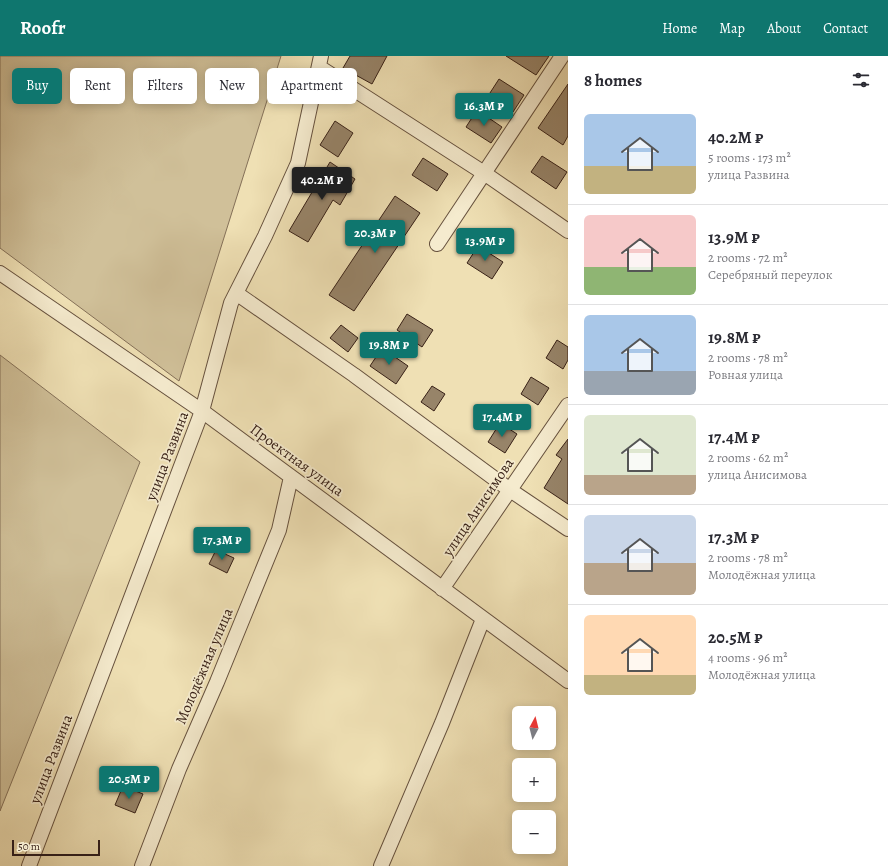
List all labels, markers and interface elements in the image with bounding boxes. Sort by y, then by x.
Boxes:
text: Roofr [20,15,66,41]
text: Home [662,19,697,38]
text: Map [719,19,745,38]
text: About [767,19,801,38]
text: Contact [823,19,868,38]
chip: Buy [12,68,62,104]
chip: Rent [70,68,125,104]
chip: Filters [133,68,197,104]
chip: New [205,68,259,104]
chip: Apartment [267,68,357,104]
text: 8 homes [584,69,642,92]
icon: filters [850,69,872,91]
pin: 16.3M ₽ [447,93,521,127]
text: 16.3M ₽ [464,97,504,114]
text: 40.2M ₽ [708,126,763,149]
icon: home [616,130,664,178]
text: 5 rooms · 173 m² [708,149,791,166]
text: улица Развина [708,166,790,183]
pin: 40.2M ₽ [285,167,359,201]
text: 40.2M ₽ [301,171,343,188]
pin: 20.3M ₽ [338,220,412,254]
text: 20.3M ₽ [354,224,396,241]
text: 13.9M ₽ [708,226,760,249]
pin: 13.9M ₽ [448,228,522,262]
icon: home [616,231,664,279]
text: 13.9M ₽ [465,232,505,249]
text: 2 rooms · 72 m² [708,249,788,266]
text: Серебряный переулок [708,266,832,283]
text: 19.8M ₽ [708,326,761,349]
icon: home [616,331,664,379]
pin: 19.8M ₽ [352,332,426,366]
text: 19.8M ₽ [369,336,409,353]
text: 2 rooms · 78 m² [708,349,788,366]
text: Ровная улица [708,366,783,383]
pin: 17.4M ₽ [465,404,539,438]
street label: улица Развина [140,408,193,504]
text: 17.4M ₽ [482,408,522,425]
street label: Проектная улица [246,419,348,501]
text: 17.4M ₽ [708,426,760,449]
icon: home [616,431,664,479]
text: 2 rooms · 62 m² [708,449,788,466]
street label: улица Анисимова [437,454,518,561]
text: улица Анисимова [708,466,807,483]
text: 17.3M ₽ [708,526,759,549]
pin: 17.3M ₽ [185,527,259,561]
text: 17.3M ₽ [202,531,242,548]
icon: home [616,531,664,579]
text: 2 rooms · 78 m² [708,549,788,566]
text: Молодёжная улица [708,566,816,583]
street label: Молодёжная улица [170,605,238,727]
text: 20.5M ₽ [708,626,763,649]
icon: home [616,631,664,679]
text: 4 rooms · 96 m² [708,649,788,666]
text: Молодёжная улица [708,666,816,683]
north arrow [512,706,556,750]
map controls [512,706,556,854]
street label: улица Развина [24,711,77,807]
button: + [512,758,556,802]
pin: 20.5M ₽ [92,766,166,800]
text: 20.5M ₽ [108,770,150,787]
button: − [512,810,556,854]
scale bar [12,838,100,857]
text: 50 m [18,839,40,854]

